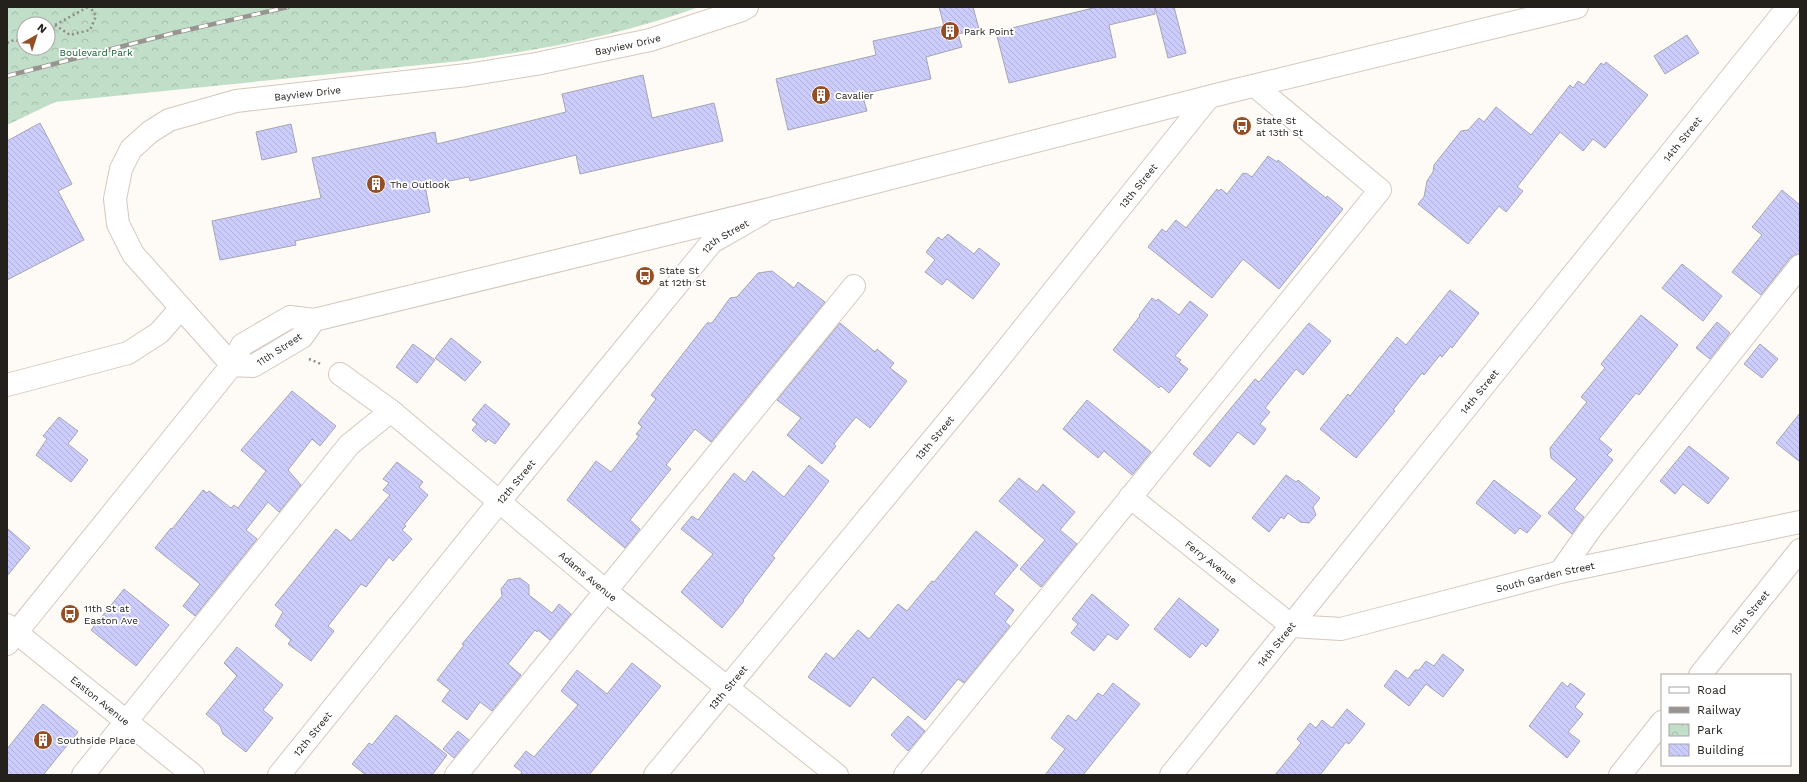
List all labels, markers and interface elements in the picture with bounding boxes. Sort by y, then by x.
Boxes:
north arrow [16,16,56,56]
building icon: Park Point [939,20,961,42]
text: N [35,21,49,36]
place label: Park Point [964,26,1014,37]
street label: Bayview Drive [594,32,662,57]
park label: Boulevard Park [59,47,133,58]
street label: Bayview Drive [274,84,342,103]
building icon: Cavalier [810,84,832,106]
place label: Cavalier [835,90,874,101]
street label: 14th Street [1661,114,1704,164]
bus stop icon: State St at 13th St [1231,115,1253,137]
place label: State St at 13th St [1256,115,1304,138]
street label: 13th Street [1117,161,1160,210]
building icon: The Outlook [365,173,387,195]
place label: The Outlook [390,179,450,190]
street label: 12th Street [700,217,751,256]
bus stop icon: State St at 12th St [634,265,656,287]
place label: State St at 12th St [659,265,707,288]
street label: 11th Street [255,330,305,368]
street label: 14th Street [1458,367,1501,416]
street label: 13th Street [913,413,957,462]
street label: 12th Street [495,457,538,506]
street label: Ferry Avenue [1183,538,1239,586]
street label: Adams Avenue [557,549,619,604]
street label: South Garden Street [1495,560,1596,594]
street label: 15th Street [1729,588,1772,637]
bus stop icon: 11th St at Easton Ave [59,603,81,625]
place label: 11th St at Easton Ave [84,603,138,626]
street label: 14th Street [1255,619,1298,669]
street label: 13th Street [707,663,750,712]
street label: Easton Avenue [69,674,132,728]
legend [1661,674,1791,766]
text: Road [1697,683,1726,697]
text: Railway [1697,703,1742,717]
street label: 12th Street [292,709,334,758]
text: Park [1697,723,1723,737]
building icon: Southside Place [32,729,54,751]
place label: Southside Place [57,735,136,746]
text: Building [1697,743,1744,757]

